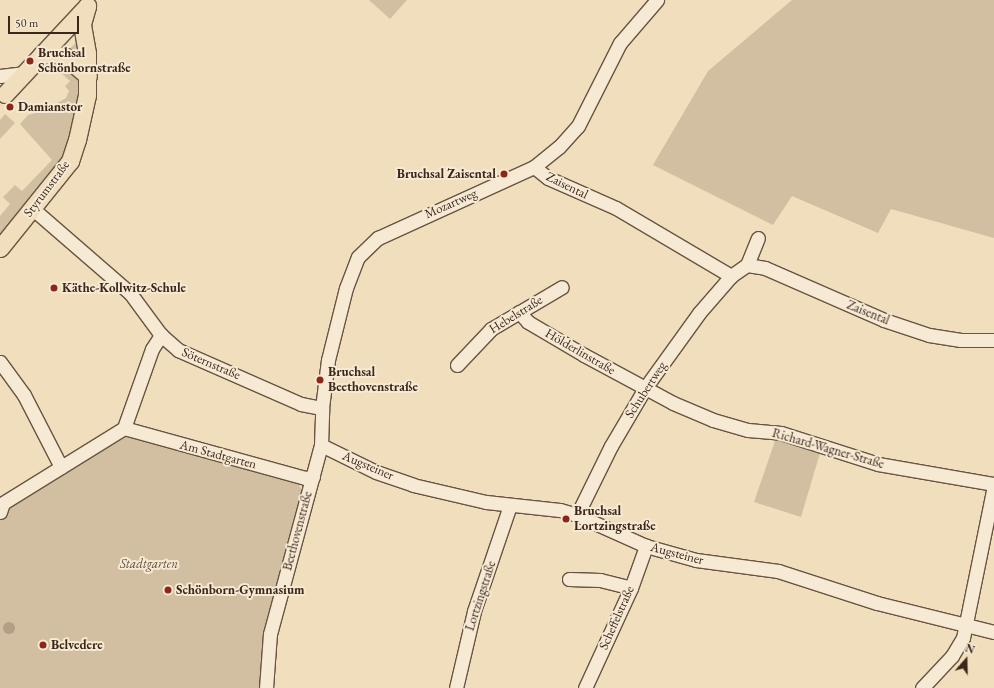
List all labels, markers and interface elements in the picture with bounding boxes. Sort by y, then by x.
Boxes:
scale bar [10,8,81,34]
text: 50 m [15,15,38,31]
place label: Bruchsal Schönbornstraße [38,46,131,77]
marker: Bruchsal Schönbornstraße [25,56,35,66]
place label: Damianstor [18,99,83,115]
marker: Damianstor [5,102,15,112]
street label: Styrumstraße [21,158,73,220]
place label: Bruchsal Zaisental [397,166,496,182]
marker: Bruchsal Zaisental [499,169,509,179]
street label: Zaisental [543,169,591,203]
street label: Mozartweg [422,186,480,222]
place label: Käthe-Kollwitz-Schule [62,280,186,296]
marker: Käthe-Kollwitz-Schule [49,283,59,293]
street label: Hebelstraße [486,293,546,337]
street label: Zaisental [844,297,892,329]
street label: Hölderlinstraße [542,326,618,378]
street label: Söternstraße [179,345,243,383]
street label: Schubertweg [622,359,670,421]
place label: Bruchsal Beethovenstraße [328,365,418,396]
marker: Bruchsal Beethovenstraße [315,375,325,385]
street label: Richard-Wagner-Straße [770,426,886,472]
street label: Am Stadtgarten [178,437,258,473]
street label: Augsteiner [340,448,396,484]
street label: Beethovenstraße [280,490,316,572]
place label: Bruchsal Lortzingstraße [574,504,656,535]
marker: Bruchsal Lortzingstraße [561,514,571,524]
street label: Augsteiner [649,539,705,569]
park label: Stadtgarten [120,556,178,572]
street label: Lortzingstraße [462,559,500,633]
place label: Schönborn-Gymnasium [176,582,305,598]
street label: Scheffelstraße [596,584,638,652]
marker: Schönborn-Gymnasium [163,585,173,595]
place label: Belvedere [51,637,103,653]
marker: Belvedere [38,640,48,650]
north arrow [946,640,986,680]
text: N [964,641,977,657]

